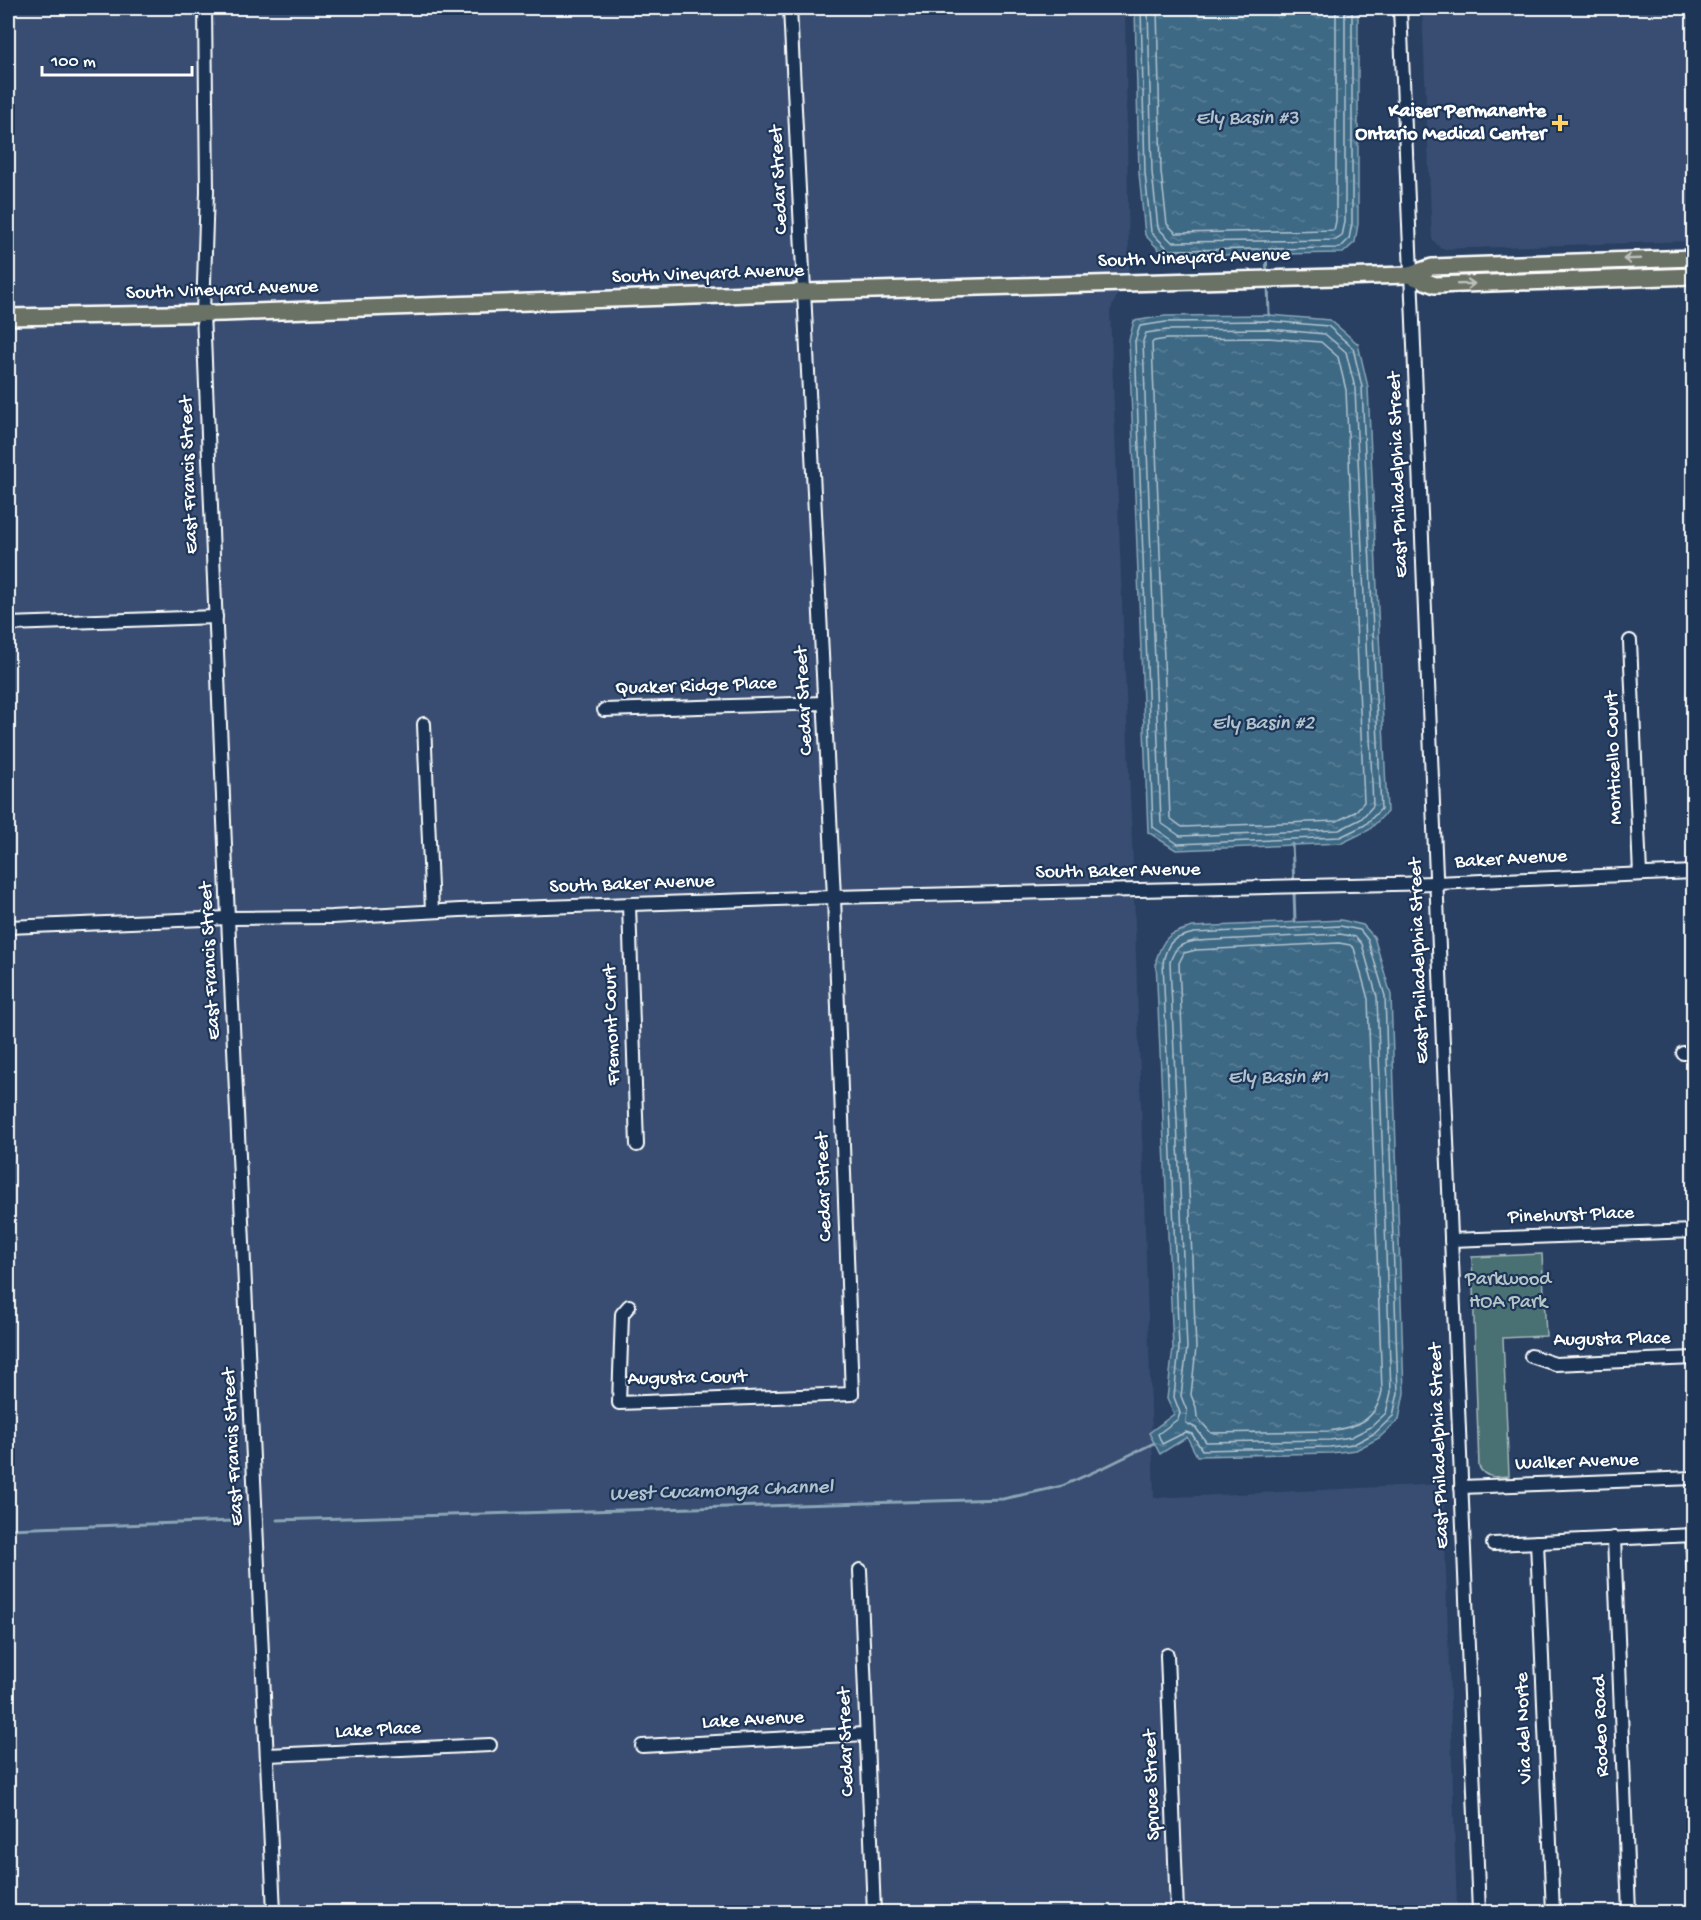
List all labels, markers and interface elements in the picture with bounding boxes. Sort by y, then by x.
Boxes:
scale bar [42,39,192,77]
text: 100 m [50,52,96,73]
place label: Kaiser Permanente Ontario Medical Center [1355,101,1548,147]
water label: Ely Basin #3 [1195,107,1299,132]
marker: Kaiser Permanente Ontario Medical Center [1551,114,1569,132]
street label: Cedar Street [766,123,794,235]
street label: South Vineyard Avenue [1097,244,1291,274]
one-way arrow [1623,254,1643,265]
street label: South Vineyard Avenue [611,260,805,290]
street label: South Vineyard Avenue [125,276,319,306]
one-way arrow [1455,278,1475,289]
street label: East Philadelphia Street [1384,370,1414,578]
street label: East Francis Street [176,394,204,555]
street label: Cedar Street [791,644,819,756]
street label: Quaker Ridge Place [615,673,778,701]
street label: Monticello Court [1601,689,1629,825]
water label: Ely Basin #2 [1212,712,1315,737]
street label: Baker Avenue [1453,846,1568,874]
street label: East Philadelphia Street [1405,856,1435,1064]
street label: South Baker Avenue [1035,859,1201,885]
street label: South Baker Avenue [549,871,716,899]
street label: East Francis Street [195,880,227,1041]
street label: Fremont Court [599,963,627,1087]
water label: Ely Basin #1 [1228,1066,1329,1091]
street label: Cedar Street [812,1130,838,1242]
street label: Pinehurst Place [1506,1202,1635,1230]
park label: Parkwood HOA Park [1464,1269,1553,1315]
street label: Augusta Place [1553,1327,1671,1353]
street label: East Philadelphia Street [1425,1341,1455,1549]
street label: East Francis Street [218,1366,250,1527]
street label: Augusta Court [627,1366,749,1392]
street label: Walker Avenue [1515,1449,1640,1477]
water label: West Cucamonga Channel [609,1476,835,1508]
street label: Via del Norte [1512,1671,1538,1785]
street label: Rodeo Road [1589,1673,1615,1777]
street label: Cedar Street [834,1685,860,1797]
street label: Lake Avenue [701,1707,805,1735]
street label: Lake Place [334,1717,422,1745]
street label: Spruce Street [1140,1727,1166,1841]

